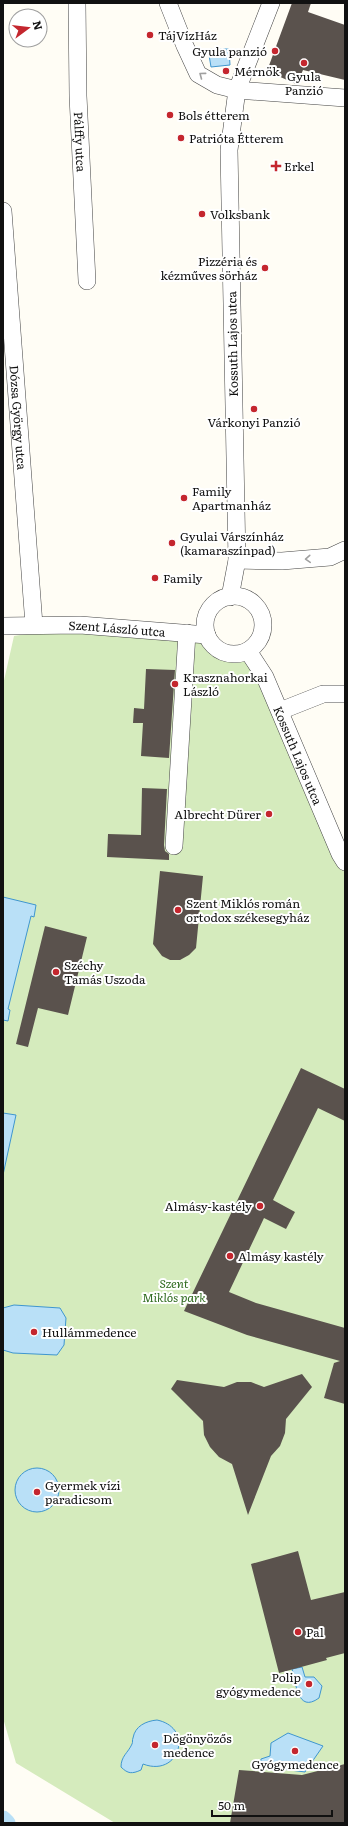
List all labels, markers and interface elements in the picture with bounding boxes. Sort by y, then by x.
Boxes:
north arrow [8,8,48,48]
text: N [30,19,48,32]
place label: TájVízHáz [158,26,217,44]
marker: TájVízHáz [145,30,155,40]
place label: Gyula panzió [192,42,267,60]
marker: Gyula panzió [270,46,280,56]
marker: Gyula Panzió [299,58,309,68]
place label: Mérnök [234,62,280,80]
marker: Mérnök [221,66,231,76]
place label: Gyula Panzió [285,67,323,99]
one-way arrow [200,73,207,80]
place label: Bols étterem [178,106,250,124]
marker: Bols étterem [165,110,175,120]
street label: Pálffy utca [70,111,91,173]
place label: Patrióta Étterem [189,129,284,147]
marker: Patrióta Étterem [176,133,186,143]
place label: Erkel [284,157,314,175]
marker: Erkel [271,161,281,171]
place label: Volksbank [210,205,271,223]
marker: Volksbank [197,209,207,219]
place label: Pizzéria és kézműves sörház [161,252,258,284]
marker: Pizzéria és kézműves sörház [260,263,270,273]
street label: Kossuth Lajos utca [222,290,242,397]
street label: Dózsa György utca [6,364,31,471]
marker: Várkonyi Panzió [249,404,259,414]
place label: Várkonyi Panzió [208,413,300,431]
place label: Family Apartmanház [192,482,271,514]
marker: Family Apartmanház [179,493,189,503]
place label: Gyulai Várszínház (kamaraszínpad) [180,527,284,559]
marker: Gyulai Várszínház (kamaraszínpad) [167,538,177,548]
one-way arrow [305,554,311,563]
place label: Family [163,569,203,587]
marker: Family [150,573,160,583]
street label: Szent László utca [68,616,167,641]
place label: Krasznahorkai László [183,668,268,700]
marker: Krasznahorkai László [170,679,180,689]
street label: Kossuth Lajos utca [269,703,327,808]
place label: Albrecht Dürer [174,805,261,823]
marker: Albrecht Dürer [264,809,274,819]
place label: Szent Miklós román ortodox székesegyház [186,894,309,926]
marker: Szent Miklós román ortodox székesegyház [173,905,183,915]
place label: Széchy Tamás Uszoda [64,956,146,988]
marker: Széchy Tamás Uszoda [51,967,61,977]
place label: Almásy-kastély [165,1197,252,1215]
marker: Almásy-kastély [255,1201,265,1211]
place label: Almásy kastély [238,1247,324,1265]
marker: Almásy kastély [225,1251,235,1261]
park label: Szent Miklós park [142,1274,206,1306]
place label: Hullámmedence [42,1323,137,1341]
marker: Hullámmedence [29,1327,39,1337]
place label: Gyermek vízi paradicsom [45,1476,120,1508]
marker: Gyermek vízi paradicsom [32,1487,42,1497]
place label: Pal [306,1623,324,1641]
marker: Pal [293,1627,303,1637]
place label: Polip gyógymedence [216,1668,301,1700]
marker: Polip gyógymedence [304,1679,314,1689]
place label: Dögönyözős medence [163,1729,232,1761]
marker: Dögönyözős medence [150,1740,160,1750]
marker: Gyógymedence [290,1746,300,1756]
place label: Gyógymedence [251,1755,339,1773]
scale bar [212,1792,332,1818]
text: 50 m [218,1796,245,1814]

